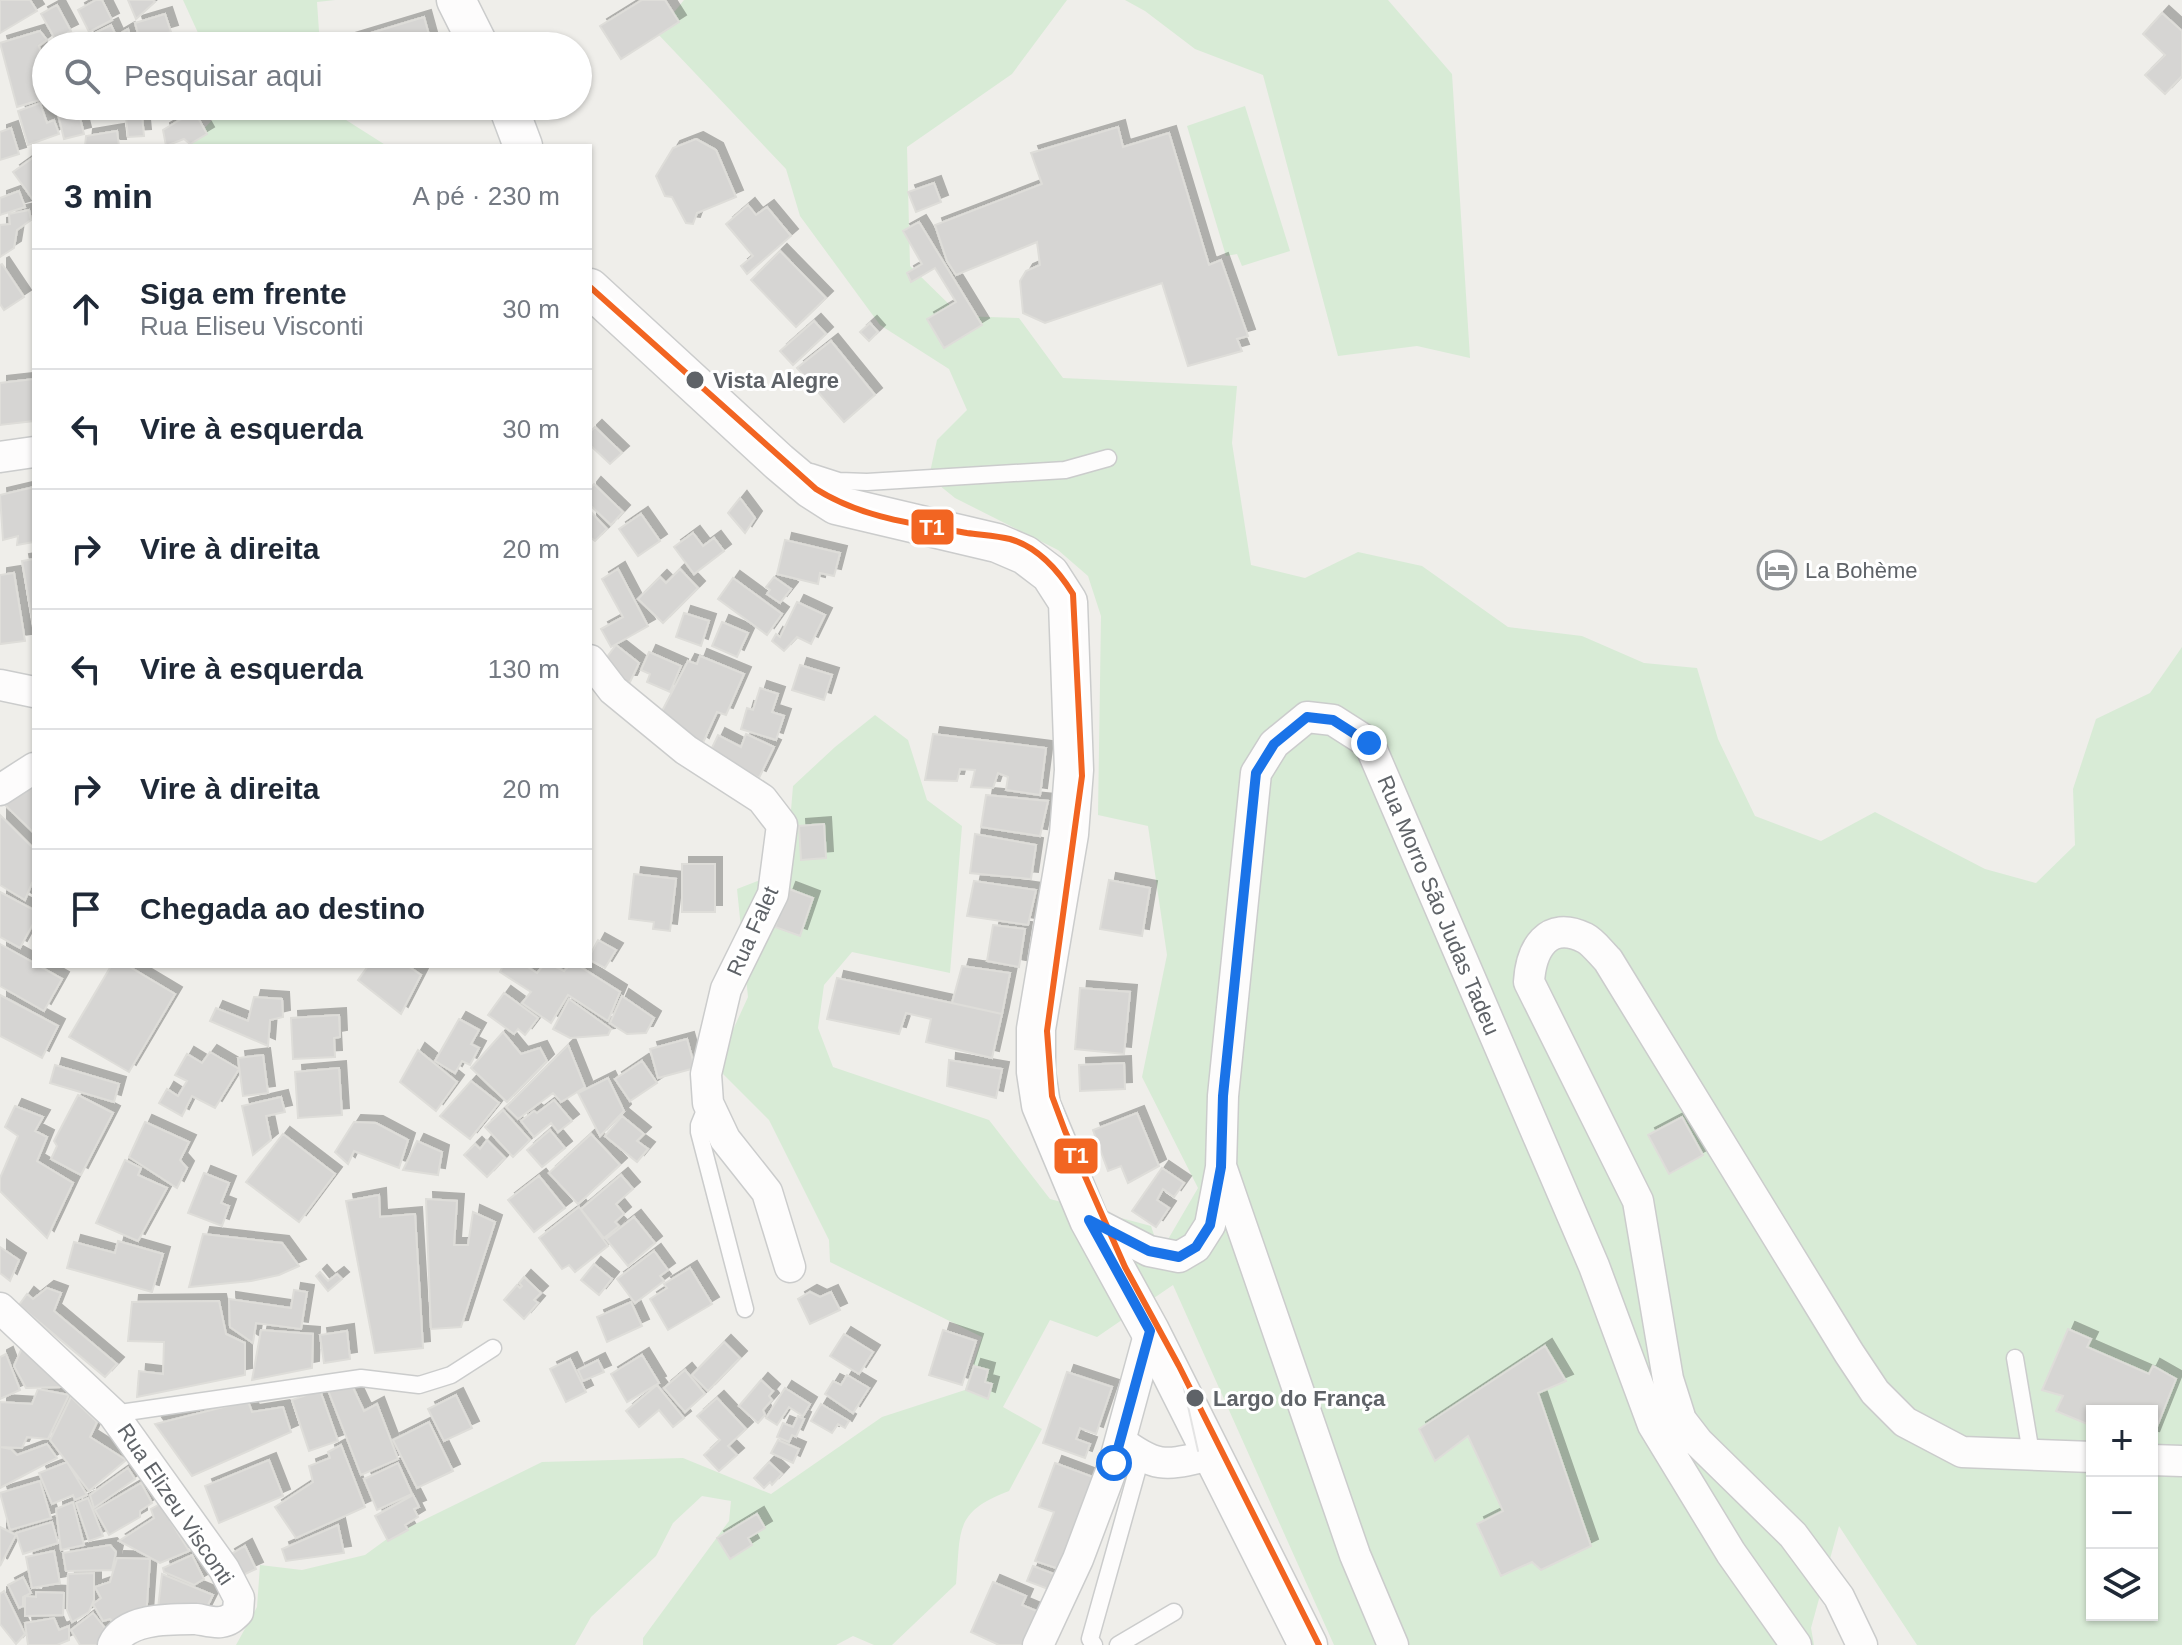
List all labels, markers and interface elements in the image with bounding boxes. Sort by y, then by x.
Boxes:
search box [32,32,592,120]
icon: search [60,54,104,98]
text: Pesquisar aqui [124,59,322,92]
text: 3 min [64,177,153,215]
text: A pé · 230 m [413,181,560,211]
text: Siga em frente [140,277,347,310]
icon: ahead [64,287,108,331]
text: 30 m [502,294,560,324]
text: Rua Eliseu Visconti [140,311,364,341]
place label: Vista Alegre [713,368,839,393]
marker: Vista Alegre [684,369,706,391]
icon: left [64,407,108,451]
text: Vire à esquerda [140,412,363,445]
text: 30 m [502,414,560,444]
line badge: T1 [910,508,955,546]
text: T1 [919,515,945,540]
icon: right [64,527,108,571]
text: Vire à direita [140,532,320,565]
text: 20 m [502,534,560,564]
hotel icon: La Bohème [1756,549,1798,591]
place label: La Bohème [1805,558,1918,583]
icon: left [64,647,108,691]
text: Vire à esquerda [140,652,363,685]
text: 130 m [488,654,560,684]
route end [1351,725,1387,761]
icon: right [64,767,108,811]
text: Vire à direita [140,772,320,805]
street label: Rua Morro São Judas Tadeu [1372,772,1505,1039]
text: 20 m [502,774,560,804]
street label: Rua Falet [722,883,783,980]
icon: arrive [64,887,108,931]
text: Chegada ao destino [140,892,425,925]
line badge: T1 [1053,1137,1099,1175]
text: T1 [1063,1143,1089,1168]
place label: Largo do França [1213,1386,1386,1411]
marker: Largo do França [1184,1387,1206,1409]
map controls [2086,1405,2158,1621]
button: + [2086,1405,2158,1477]
street label: Rua Elizeu Visconti [112,1419,239,1590]
route start [1096,1445,1132,1481]
button: − [2086,1477,2158,1549]
button: layers [2086,1549,2158,1621]

